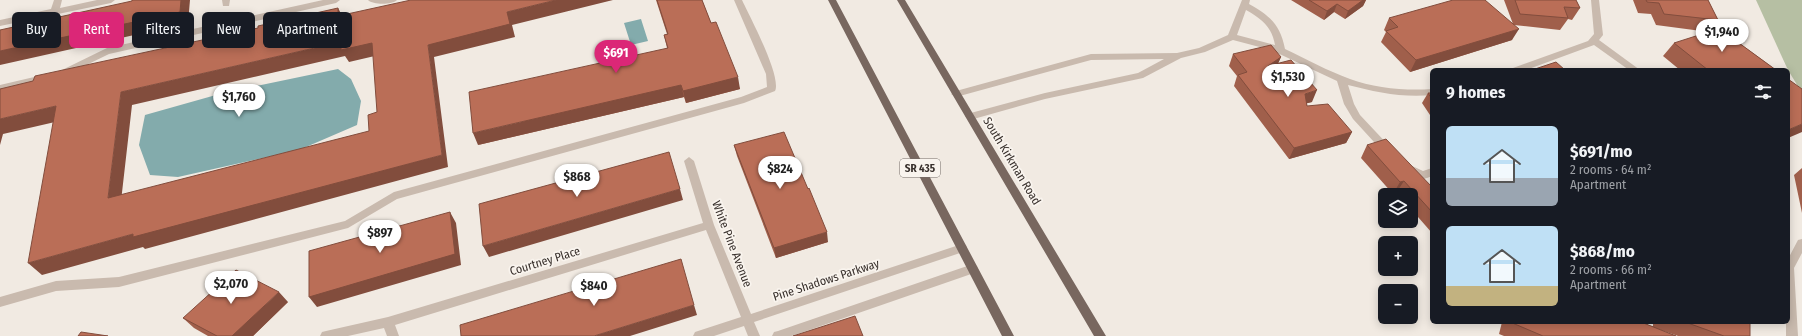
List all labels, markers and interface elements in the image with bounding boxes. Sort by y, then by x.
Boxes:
chip: Buy [12,12,61,48]
chip: Rent [69,12,124,48]
chip: Filters [132,12,194,48]
chip: New [202,12,255,48]
chip: Apartment [263,12,352,48]
pin: $1,940 [1689,19,1755,53]
text: $1,940 [1705,24,1739,39]
pin: $691 [592,40,640,74]
text: $691 [603,45,629,60]
pin: $1,530 [1255,64,1321,98]
text: $1,530 [1271,69,1305,84]
icon: filters [1752,81,1774,103]
text: 9 homes [1446,82,1505,103]
pin: $1,760 [206,84,272,118]
text: $1,760 [222,89,256,104]
street label: South Kirkman Road [980,115,1044,207]
text: $691/mo [1570,141,1632,162]
icon: home [1478,142,1526,190]
pin: $824 [756,156,804,190]
road number: SR 435 [900,159,940,177]
text: $824 [767,161,793,176]
text: 2 rooms · 64 m² [1570,162,1651,177]
pin: $868 [553,164,601,198]
text: $868 [563,169,591,184]
text: Apartment [1570,177,1626,192]
map controls [1378,188,1418,324]
button: layers [1378,188,1418,228]
street label: White Pine Avenue [709,199,755,289]
pin: $897 [356,220,404,254]
text: $897 [367,225,393,240]
button: + [1378,236,1418,276]
text: $868/mo [1570,241,1635,262]
icon: home [1478,242,1526,290]
street label: Courtney Place [508,244,582,278]
street label: Pine Shadows Parkway [771,256,882,304]
text: 2 rooms · 66 m² [1570,262,1652,277]
pin: $2,070 [198,271,264,305]
pin: $840 [570,273,618,307]
text: $2,070 [214,276,248,291]
text: Apartment [1570,277,1626,292]
text: $840 [580,278,608,293]
button: − [1378,284,1418,324]

